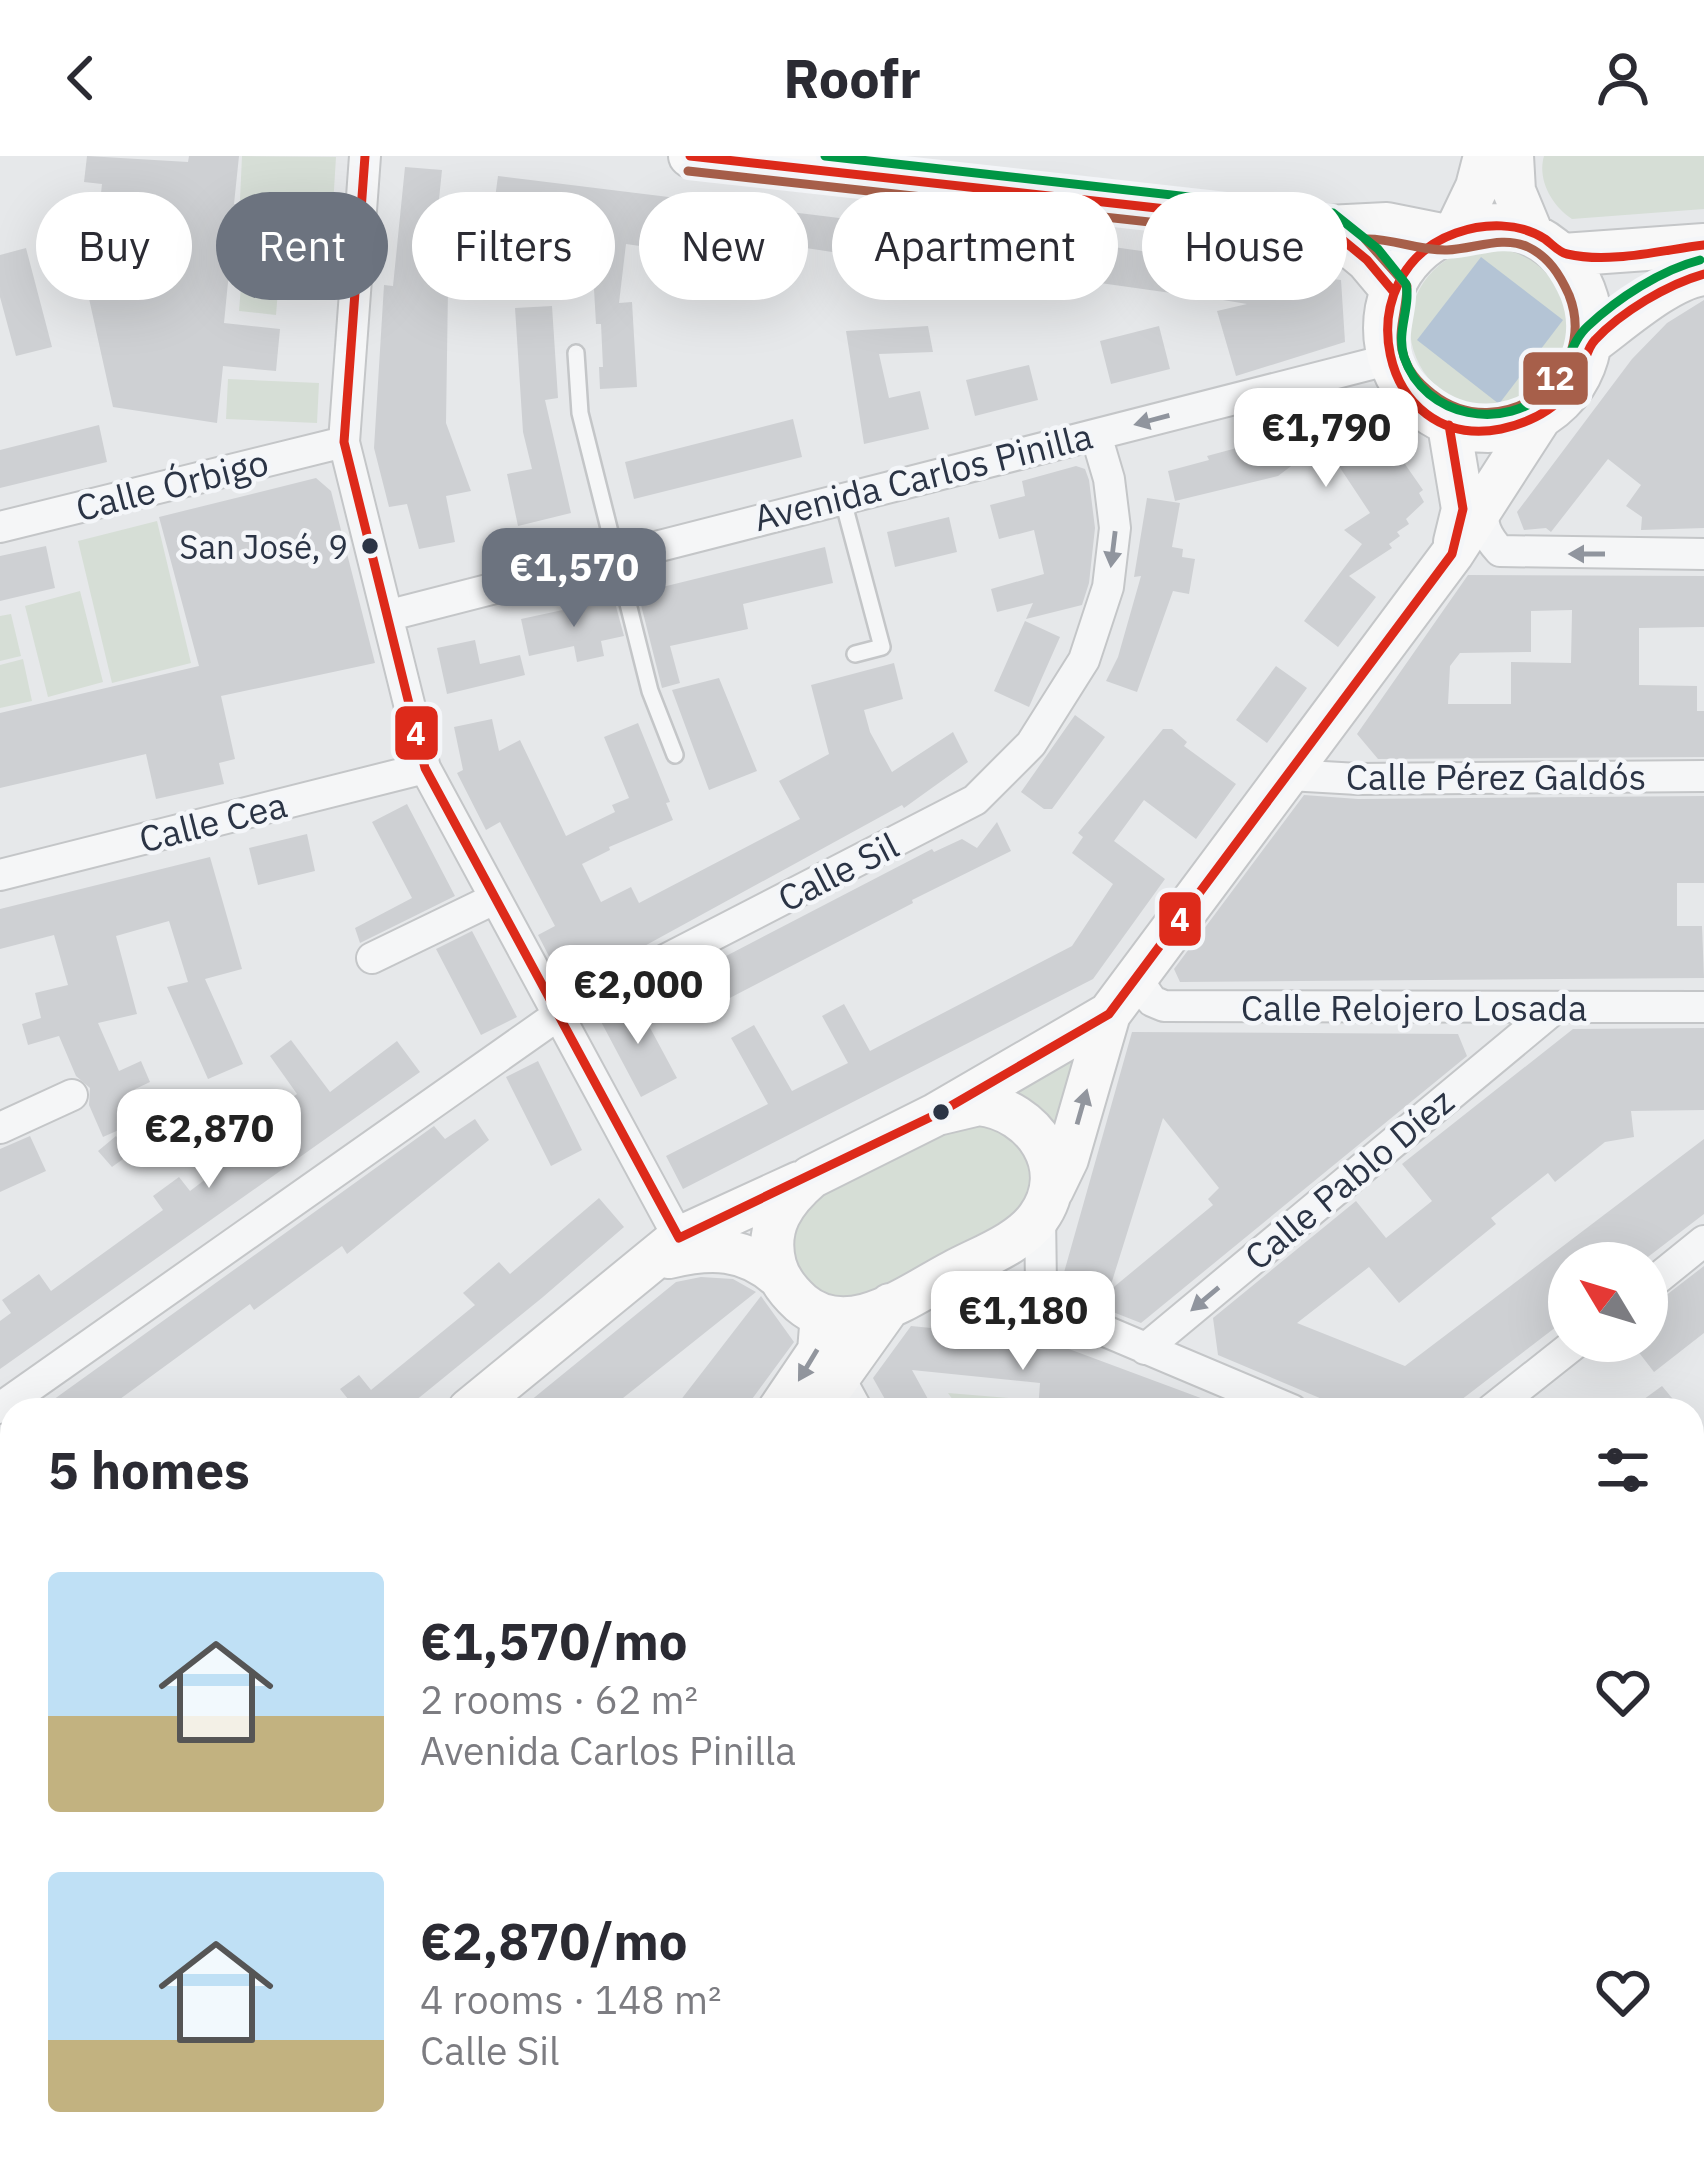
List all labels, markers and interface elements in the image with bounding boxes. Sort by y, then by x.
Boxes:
text: Roofr [783,43,921,113]
icon: back [48,45,114,111]
icon: person [1590,45,1656,111]
chip: Buy [36,192,192,300]
chip: Rent [216,192,388,300]
chip: Filters [412,192,615,300]
chip: New [639,192,808,300]
chip: Apartment [832,192,1118,300]
chip: House [1142,192,1347,300]
line badge: 12 [1521,350,1590,407]
text: 12 [1535,356,1575,399]
pin: €1,790 [1228,388,1424,490]
text: €1,790 [1261,401,1391,452]
street label: Avenida Carlos Pinilla [749,412,1097,541]
one-way arrow [1133,412,1170,431]
street label: Calle Órbigo [71,438,273,531]
place label: San José, 9 [179,525,348,568]
pin: €1,570 [476,528,672,630]
one-way arrow [1103,531,1122,568]
marker: San José, 9 [359,535,381,557]
text: €1,570 [509,541,639,592]
one-way arrow [1567,544,1605,564]
line badge: 4 [393,704,440,762]
text: 4 [406,711,426,754]
street label: Calle Pérez Galdós [1346,753,1646,800]
street label: Calle Cea [134,780,292,863]
street label: Calle Sil [770,821,906,922]
line badge: 4 [1157,890,1203,948]
text: 4 [1170,897,1190,940]
pin: €2,000 [540,945,736,1047]
text: €2,000 [573,958,703,1009]
street label: Calle Relojero Losada [1241,984,1587,1031]
street label: Calle Pablo Díez [1234,1077,1463,1280]
one-way arrow [1074,1088,1093,1125]
pin: €2,870 [111,1089,307,1191]
unlabelled marker [930,1101,952,1123]
text: €2,870 [144,1102,274,1153]
north arrow [1548,1242,1668,1362]
map controls [1548,1242,1668,1362]
pin: €1,180 [925,1271,1121,1373]
text: €1,180 [958,1284,1088,1335]
one-way arrow [1190,1286,1221,1311]
one-way arrow [798,1349,820,1382]
text: 5 homes [48,1437,250,1503]
icon: filters [1590,1437,1656,1503]
text: €1,570/mo [420,1608,688,1674]
icon: home [144,1620,288,1764]
icon: heart [1590,1659,1656,1725]
text: 2 rooms · 62 m² [420,1674,698,1725]
text: Avenida Carlos Pinilla [420,1725,796,1776]
text: €2,870/mo [420,1908,688,1974]
icon: home [144,1920,288,2064]
icon: heart [1590,1959,1656,2025]
text: 4 rooms · 148 m² [420,1974,722,2025]
text: Calle Sil [420,2025,560,2076]

